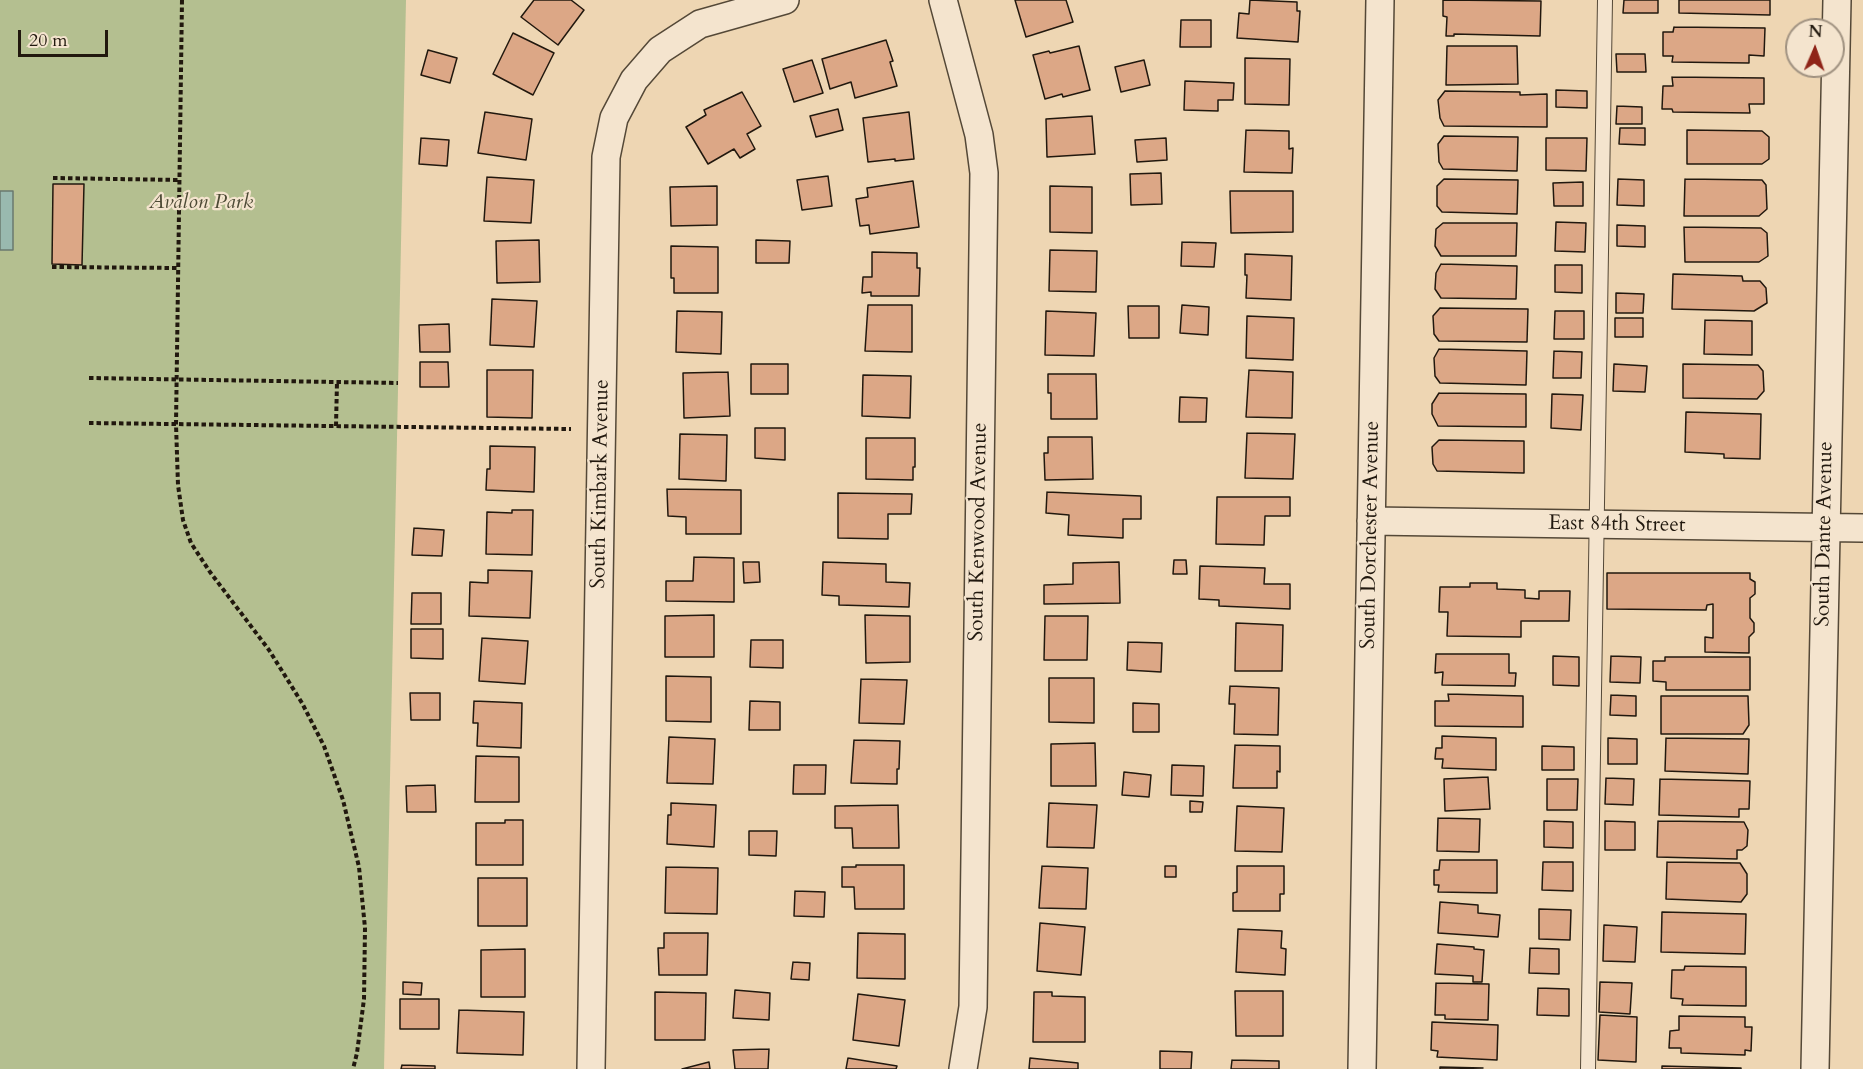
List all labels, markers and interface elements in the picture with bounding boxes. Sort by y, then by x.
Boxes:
scale bar [21,18,111,56]
north arrow [1785,18,1845,78]
text: N [1808,21,1823,43]
text: 20 m [29,28,68,53]
park label: Avalon Park [149,190,253,216]
street label: South Kimbark Avenue [587,379,615,589]
street label: South Dorchester Avenue [1356,421,1386,649]
street label: South Kenwood Avenue [964,422,994,642]
street label: South Dante Avenue [1811,441,1839,627]
street label: East 84th Street [1548,511,1686,539]

